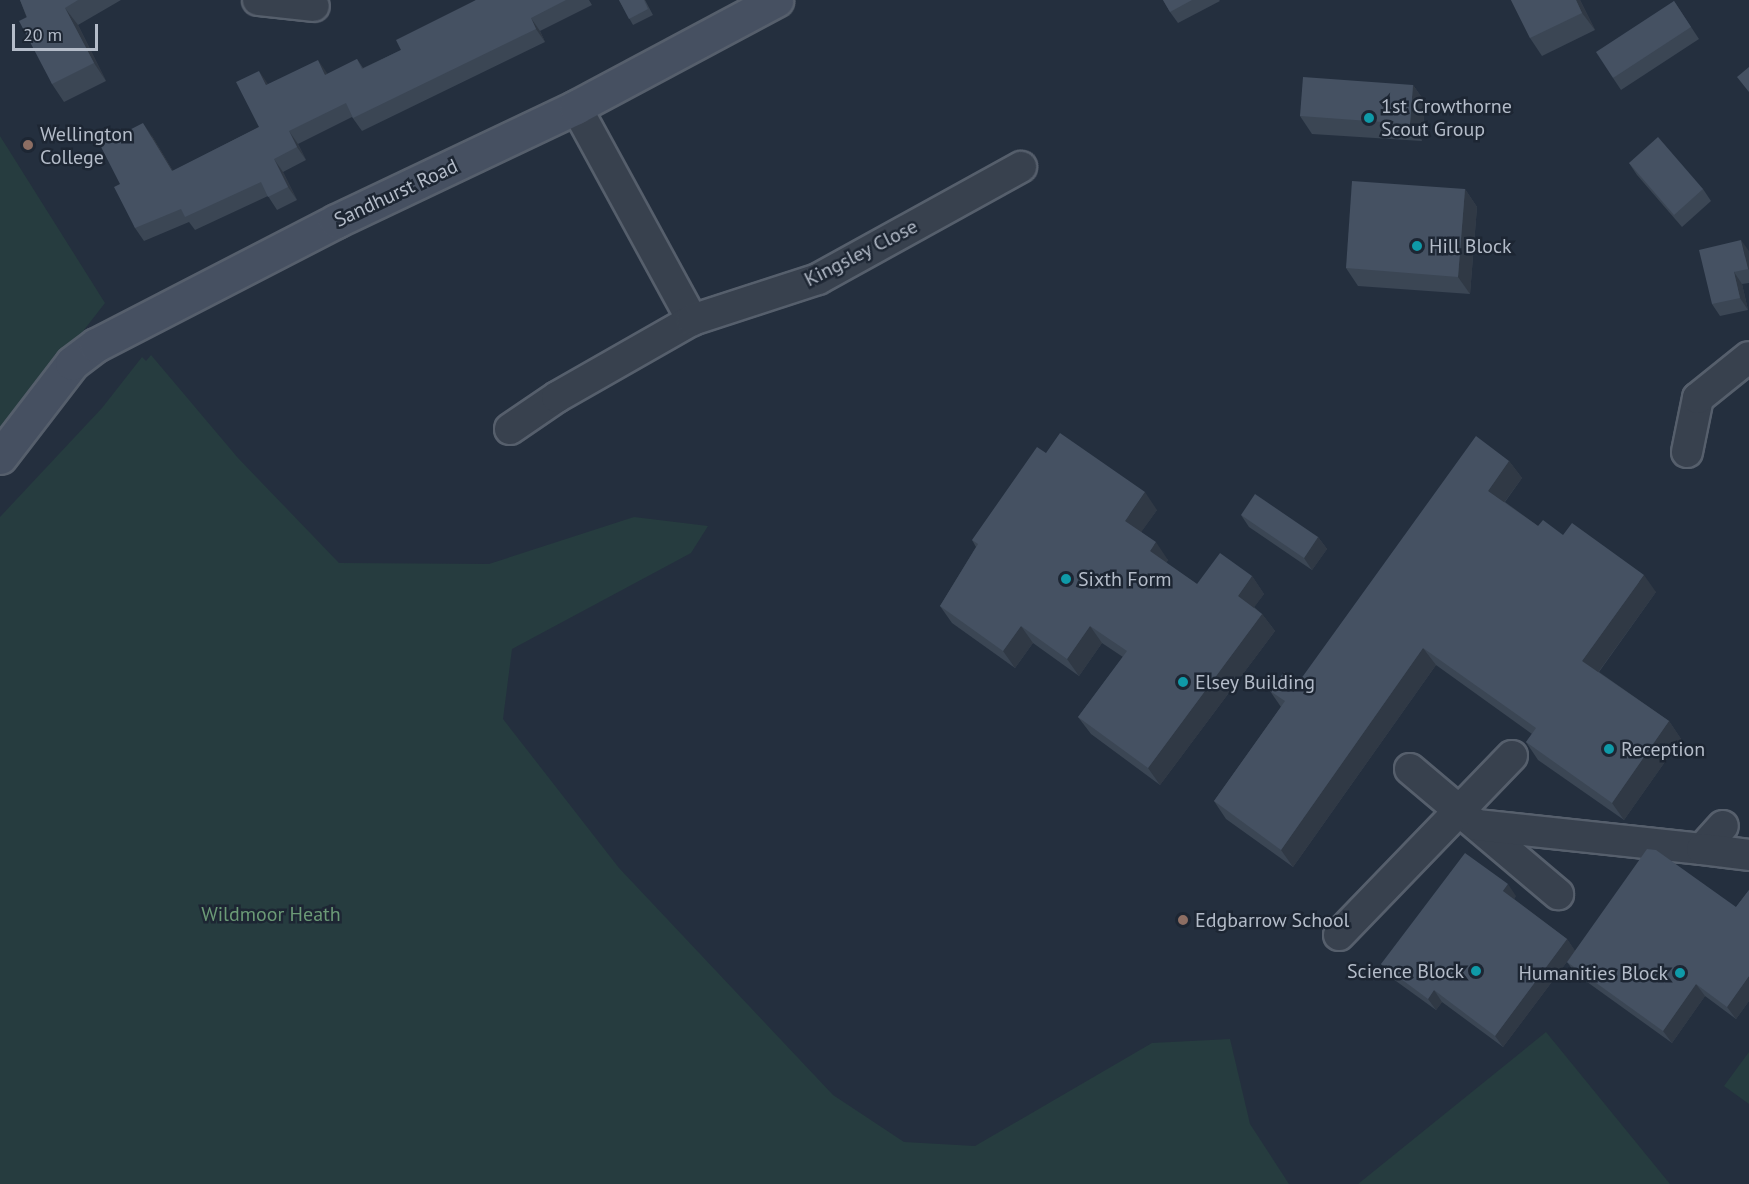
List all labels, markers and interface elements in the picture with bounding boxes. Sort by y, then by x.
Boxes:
scale bar [15,12,100,50]
text: 20 m [23,23,62,46]
place label: 1st Crowthorne Scout Group [1381,94,1512,141]
marker: 1st Crowthorne Scout Group [1362,111,1376,125]
place label: Wellington College [40,122,133,169]
marker: Wellington College [21,138,35,152]
street label: Sandhurst Road [330,154,462,232]
street label: Kingsley Close [800,214,922,292]
place label: Hill Block [1429,234,1512,258]
marker: Hill Block [1410,239,1424,253]
place label: Sixth Form [1078,567,1171,591]
marker: Sixth Form [1059,572,1073,586]
place label: Elsey Building [1195,670,1316,694]
marker: Elsey Building [1176,675,1190,689]
place label: Reception [1621,737,1705,761]
marker: Reception [1602,742,1616,756]
park label: Wildmoor Heath [201,902,341,926]
place label: Edgbarrow School [1195,908,1350,932]
marker: Edgbarrow School [1176,913,1190,927]
place label: Science Block [1347,959,1464,983]
place label: Humanities Block [1518,961,1668,985]
marker: Science Block [1469,964,1483,978]
marker: Humanities Block [1673,966,1687,980]

